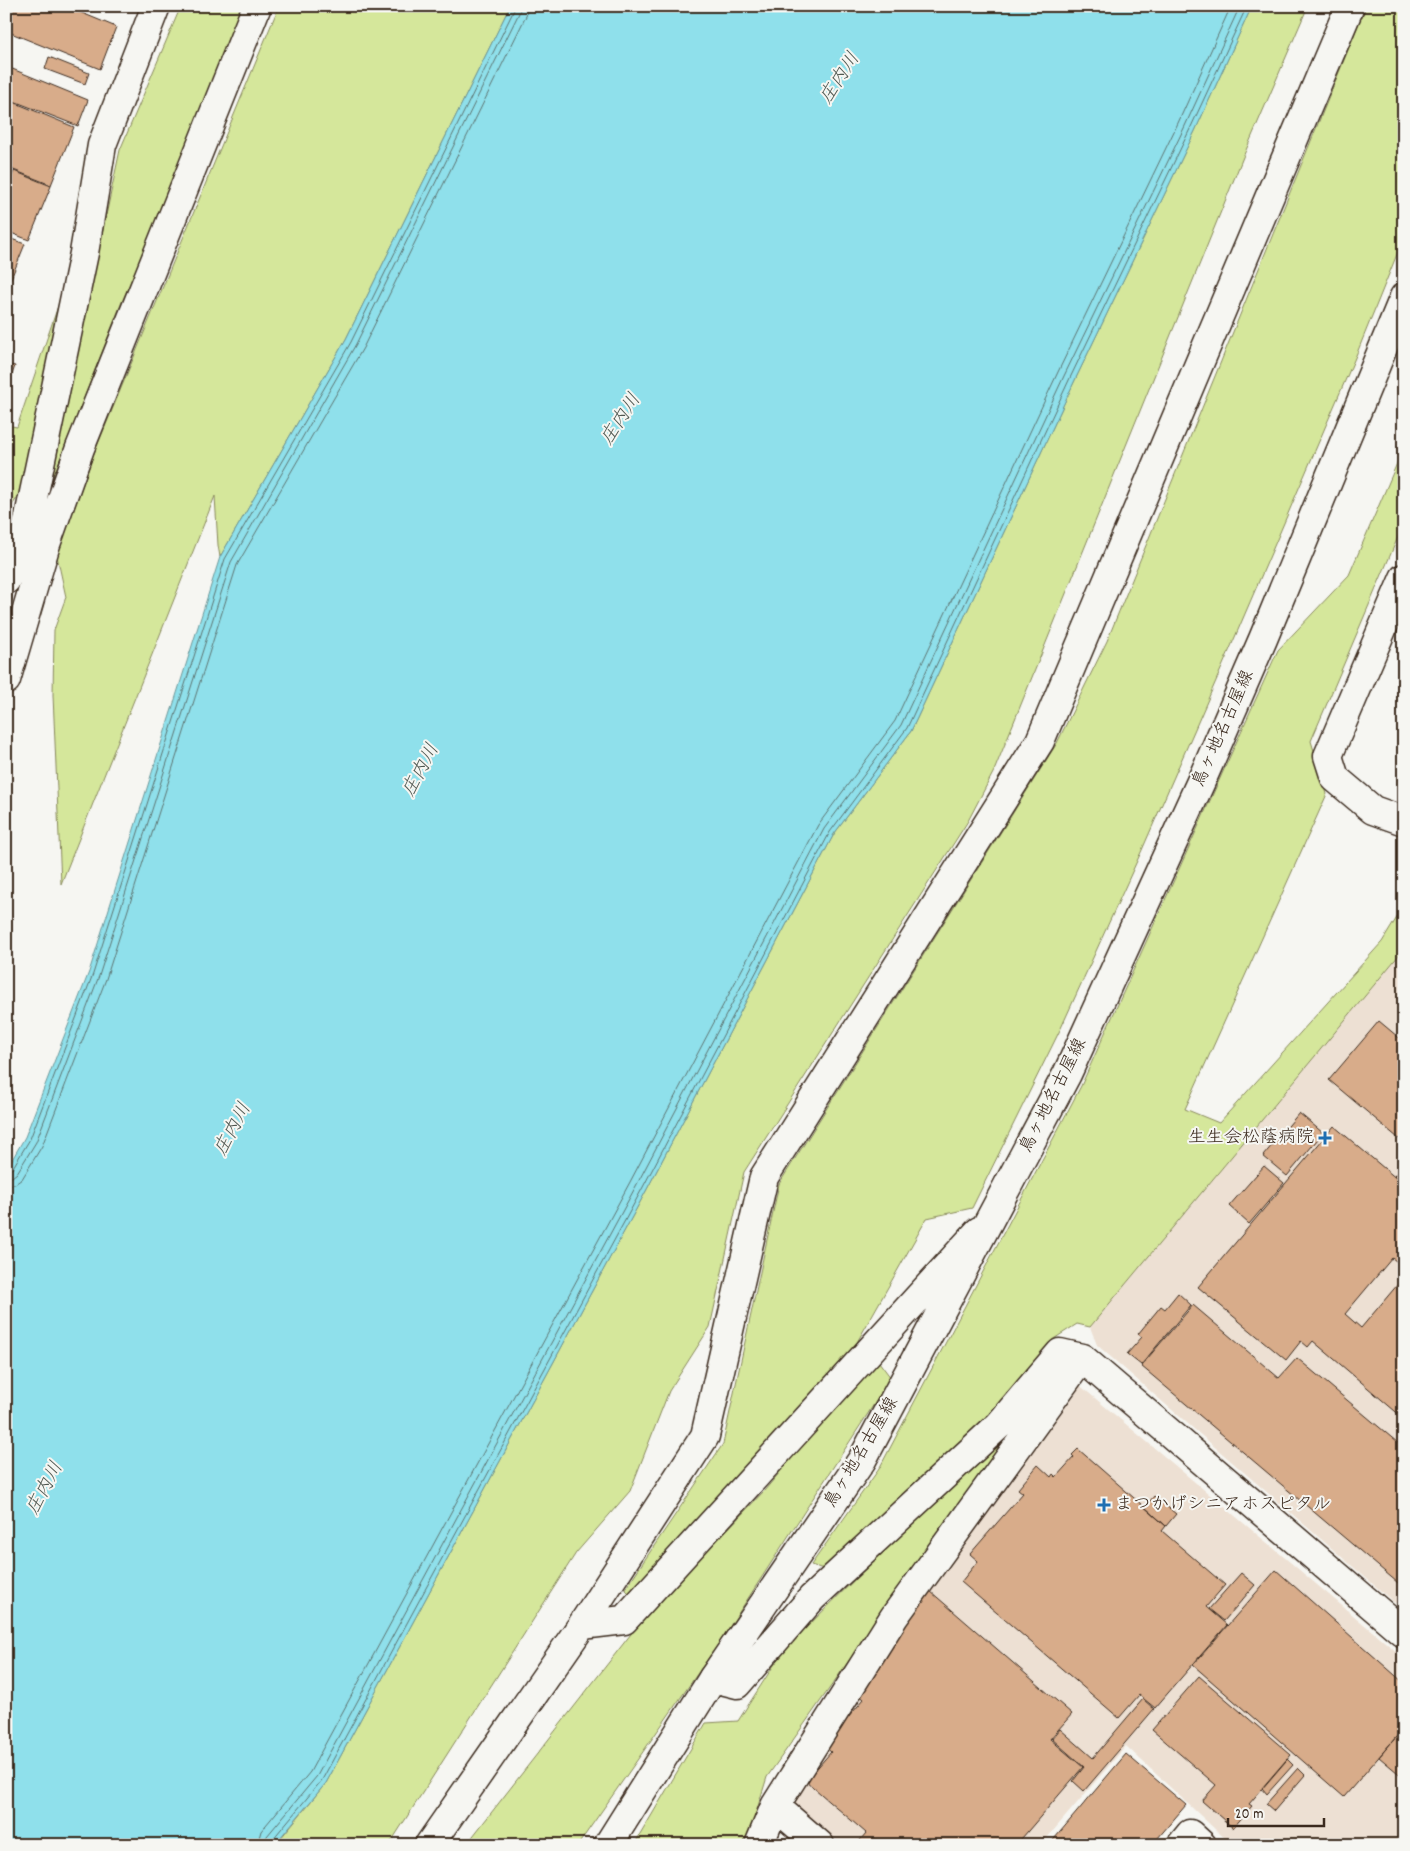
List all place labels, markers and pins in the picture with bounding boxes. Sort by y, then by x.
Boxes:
place label: 生生会松蔭病院 [1188,1126,1314,1151]
marker: 生生会松蔭病院 [1318,1131,1332,1145]
place label: まつかげシニアホスピタル [1115,1493,1331,1518]
marker: まつかげシニアホスピタル [1097,1498,1111,1512]

